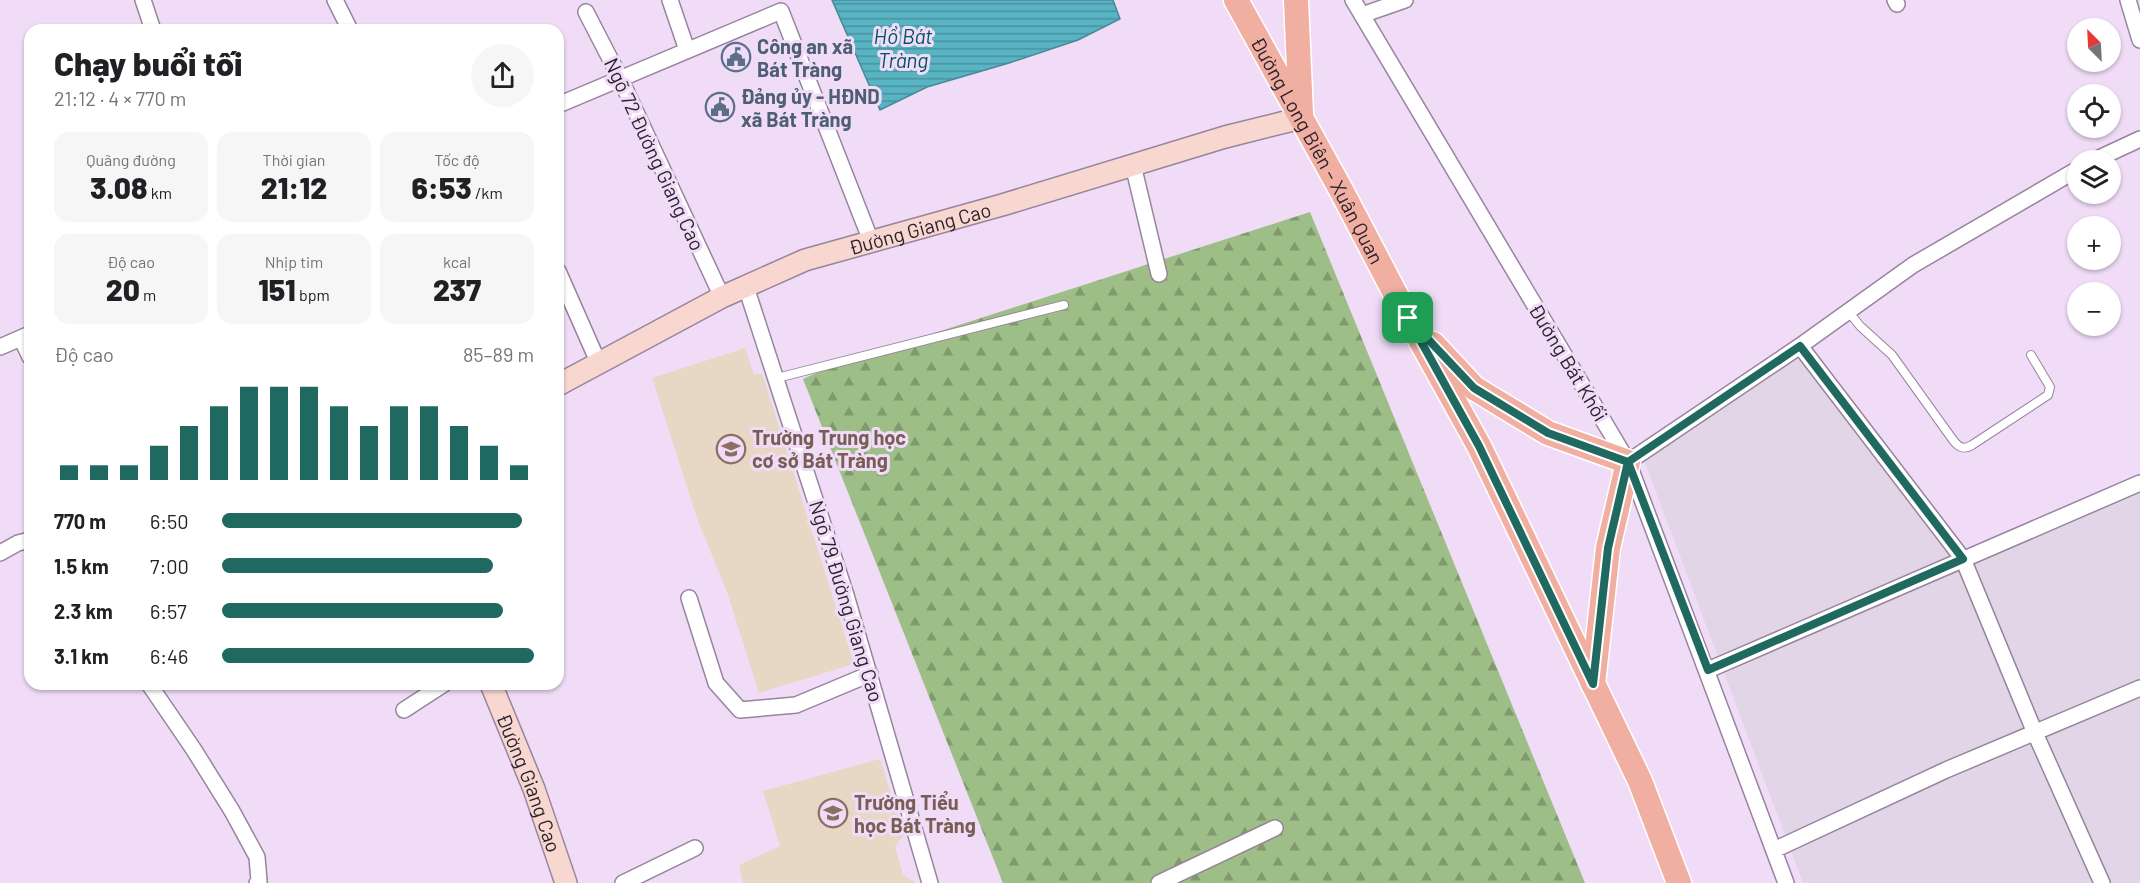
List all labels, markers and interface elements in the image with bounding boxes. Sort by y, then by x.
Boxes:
north arrow [2067,18,2121,72]
map controls [2067,18,2121,336]
water label: Hồ Bát Tràng [874,23,933,72]
street label: Đường Long Biên – Xuân Quan [1247,32,1389,268]
place label: Công an xã Bát Tràng [757,34,853,81]
public building icon: Công an xã Bát Tràng [720,41,752,73]
text: Chạy buổi tối [54,43,242,83]
button: share [471,44,534,107]
street label: Ngõ 72 Đường Giang Cao [600,54,710,254]
place label: Đảng ủy - HĐND xã Bát Tràng [741,84,880,131]
button: locate [2067,84,2121,138]
text: 21:12 · 4 × 770 m [54,86,186,110]
public building icon: Đảng ủy - HĐND xã Bát Tràng [704,91,736,123]
text: Quãng đường [86,150,176,169]
text: Thời gian [263,150,325,169]
text: Tốc độ [434,150,480,169]
button: layers [2067,150,2121,204]
text: 3.08 [90,169,147,205]
text: 21:12 [261,169,327,205]
text: 6:53 [411,169,472,205]
text: km [147,183,172,202]
text: /km [472,183,503,202]
street label: Đường Giang Cao [846,197,993,259]
button: + [2067,216,2121,270]
text: Độ cao [107,252,155,271]
text: Nhịp tim [265,252,323,271]
text: kcal [443,252,471,271]
text: 20 [106,271,140,307]
text: 151 [258,271,296,307]
text: 237 [433,271,481,307]
button: − [2067,282,2121,336]
text: m [140,285,156,304]
text: bpm [296,285,330,304]
pin [1382,292,1433,343]
street label: Đường Bát Khối [1524,299,1614,425]
icon: arrive [1391,301,1424,334]
text: Độ cao [54,342,114,366]
text: 85–89 m [463,342,534,366]
place label: Trường Trung học cơ sở Bát Tràng [752,425,906,472]
school or university icon: Trường Trung học cơ sở Bát Tràng [715,433,747,465]
street label: Ngõ 79 Đường Giang Cao [805,497,889,705]
text: 770 m [54,509,106,533]
text: 6:50 [150,509,189,533]
text: 1.5 km [54,554,109,578]
text: 7:00 [150,554,189,578]
text: 2.3 km [54,599,113,623]
text: 6:57 [150,599,187,623]
text: 3.1 km [54,644,109,668]
text: 6:46 [150,644,188,668]
street label: Đường Giang Cao [492,710,567,855]
place label: Trường Tiểu học Bát Tràng [854,790,976,837]
school or university icon: Trường Tiểu học Bát Tràng [817,797,849,829]

